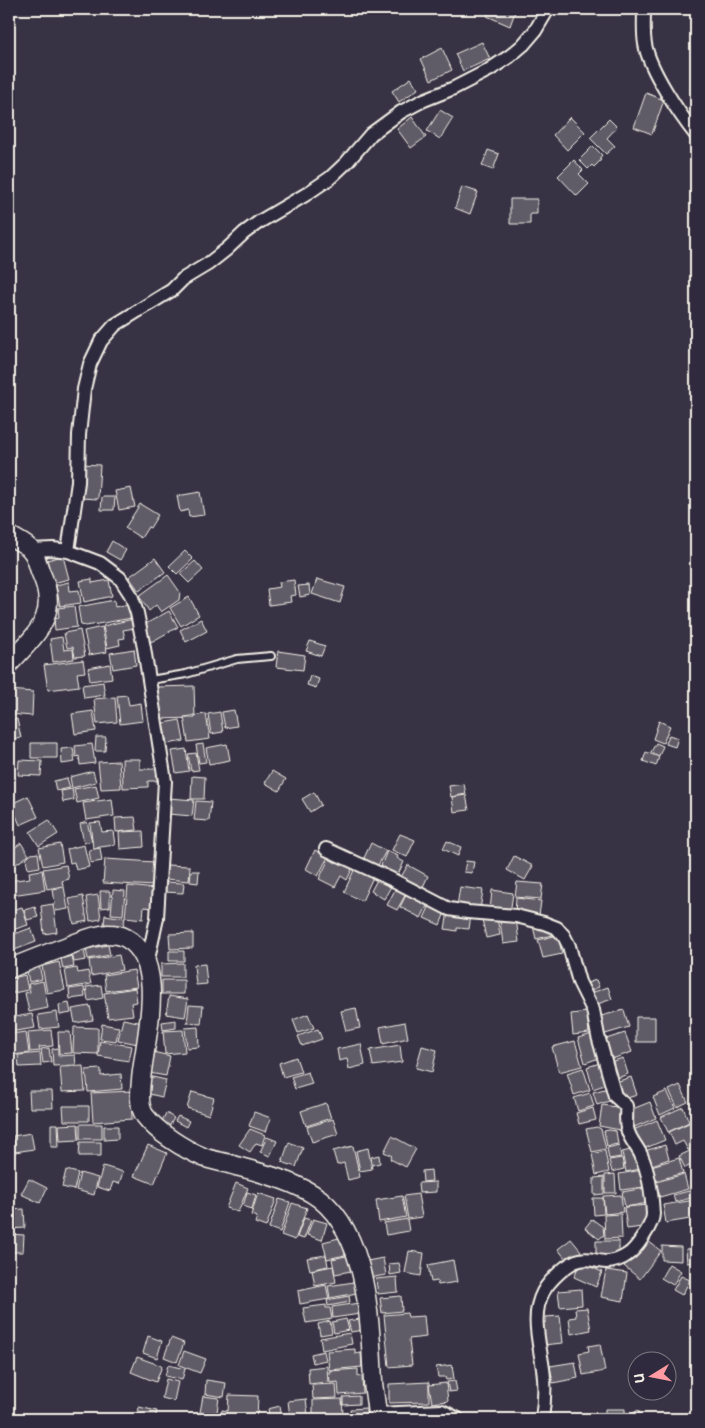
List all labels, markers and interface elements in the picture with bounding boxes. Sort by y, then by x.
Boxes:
north arrow [628,1350,678,1400]
text: U [628,1372,649,1385]

